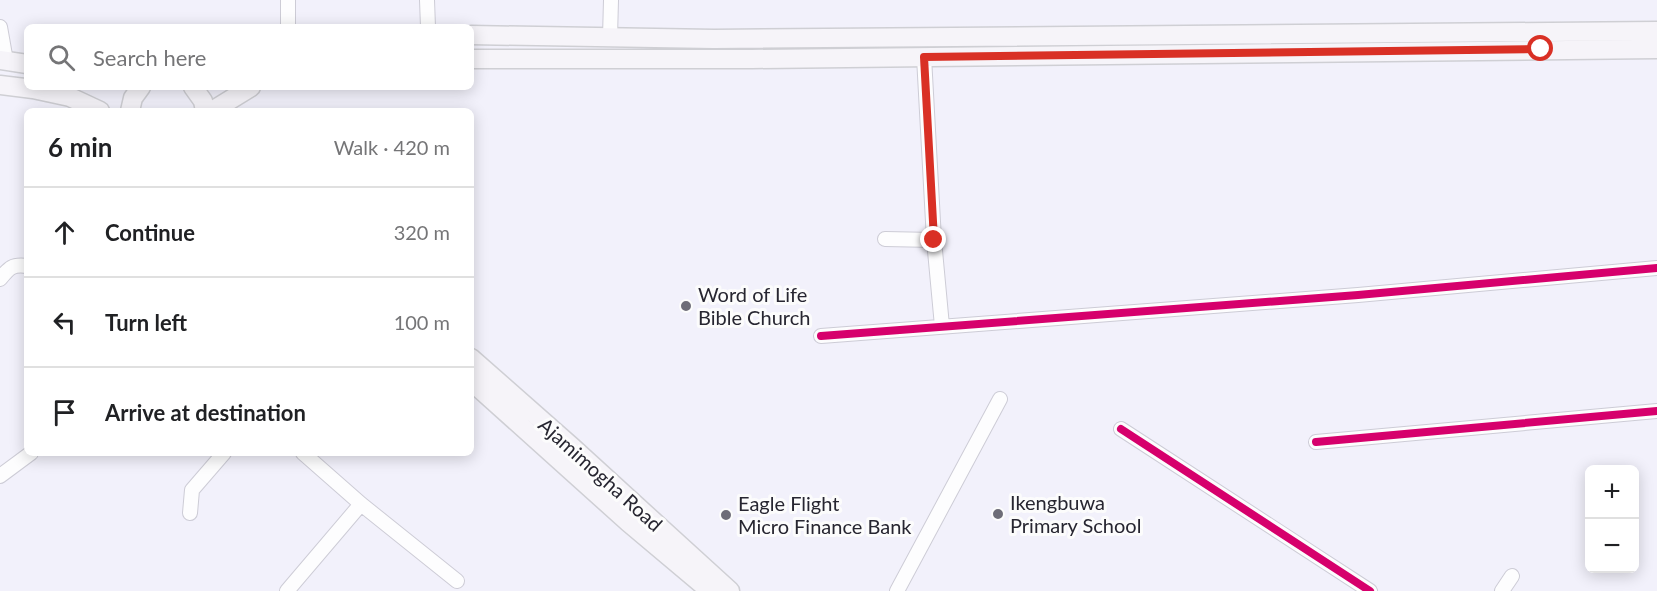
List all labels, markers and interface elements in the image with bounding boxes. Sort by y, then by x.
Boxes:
search box [24,24,474,90]
route start [1527,35,1553,61]
icon: search [45,41,78,74]
text: Search here [93,44,206,71]
text: 6 min [48,131,112,163]
text: Walk · 420 m [334,135,450,159]
icon: ahead [48,216,81,249]
text: Continue [105,219,195,246]
text: 320 m [394,220,450,244]
route end [920,226,946,252]
place label: Word of Life Bible Church [698,282,810,329]
marker: Word of Life Bible Church [679,299,693,313]
icon: left [48,306,81,339]
text: Turn left [105,309,187,336]
text: 100 m [394,310,450,334]
icon: arrive [48,396,81,429]
text: Arrive at destination [105,399,306,426]
street label: Ajamimogha Road [534,412,668,536]
map controls [1585,465,1639,573]
button: + [1585,465,1639,519]
place label: Ikengbuwa Primary School [1010,490,1141,537]
place label: Eagle Flight Micro Finance Bank [738,491,912,538]
marker: Ikengbuwa Primary School [991,507,1005,521]
marker: Eagle Flight Micro Finance Bank [719,508,733,522]
button: − [1585,519,1639,573]

